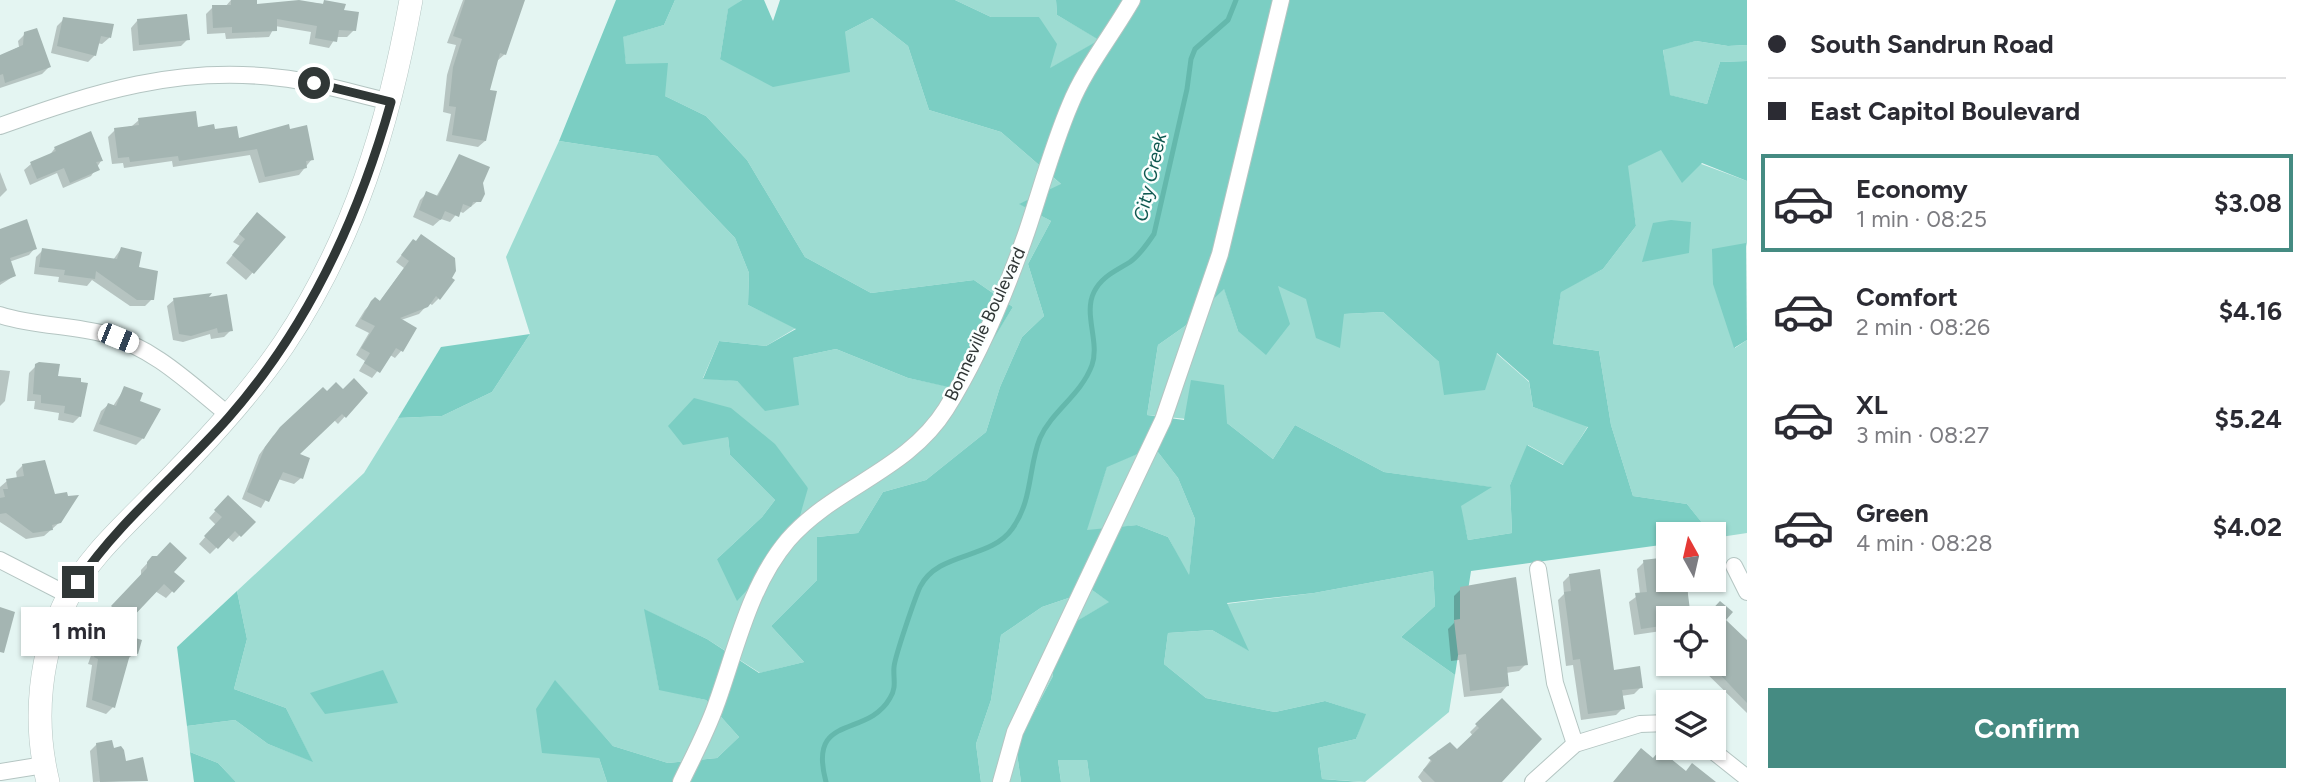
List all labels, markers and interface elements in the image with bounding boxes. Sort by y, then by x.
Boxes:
text: South Sandrun Road [1810,28,2054,60]
route start [298,67,330,99]
text: East Capitol Boulevard [1810,95,2080,127]
water label: City Creek [1129,130,1172,224]
icon: car [1772,172,1835,235]
text: Economy [1856,173,1968,205]
text: $3.08 [2214,187,2282,219]
text: 1 min · 08:25 [1856,205,1987,233]
street label: Bonneville Boulevard [940,244,1030,404]
icon: car [1772,280,1835,343]
text: Comfort [1856,281,1958,313]
text: $4.16 [2219,295,2282,327]
text: 2 min · 08:26 [1856,313,1990,341]
car [95,320,142,356]
icon: car [1772,388,1835,451]
text: XL [1856,389,1888,421]
text: $5.24 [2215,403,2282,435]
text: 3 min · 08:27 [1856,421,1989,449]
icon: car [1772,496,1835,559]
text: Green [1856,497,1929,529]
text: $4.02 [2213,511,2282,543]
north arrow [1656,522,1726,592]
map controls [1656,522,1726,760]
text: 4 min · 08:28 [1856,529,1993,557]
route end [62,566,94,598]
callout: 1 min [20,606,136,656]
button: locate [1656,606,1726,676]
text: 1 min [52,617,106,645]
button: Confirm [1768,688,2286,768]
button: layers [1656,690,1726,760]

